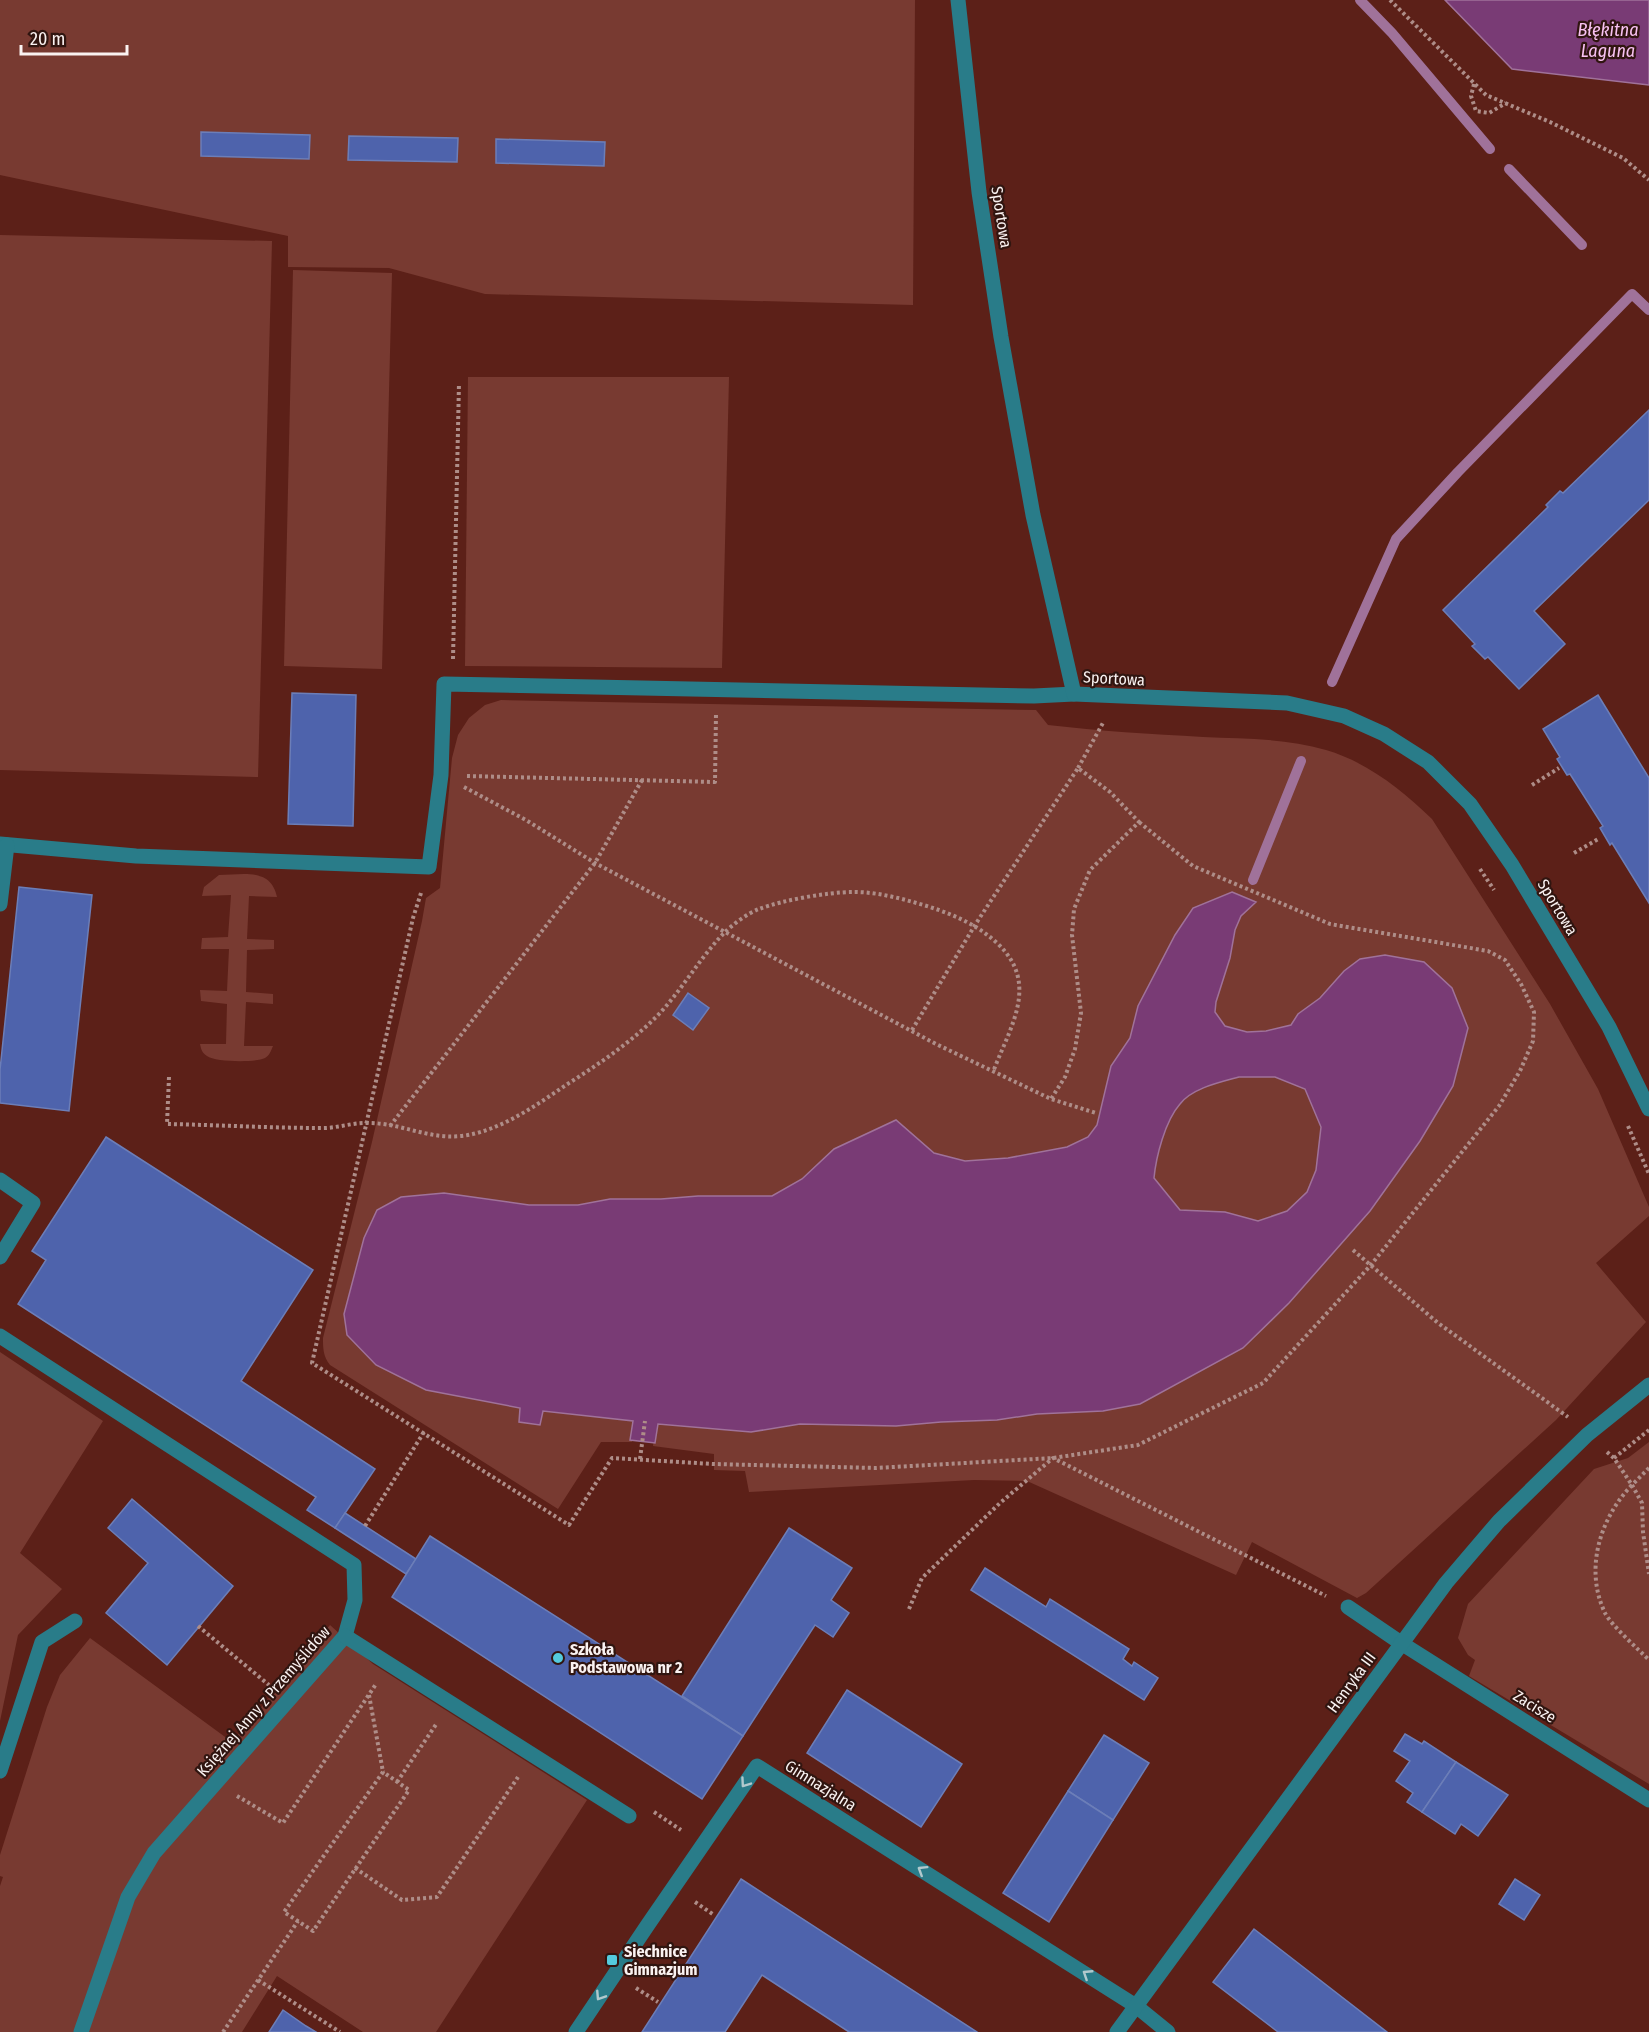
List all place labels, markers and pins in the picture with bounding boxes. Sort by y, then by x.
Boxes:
place label: Szkoła Podstawowa nr 2 [570,1640,683,1677]
marker: Szkoła Podstawowa nr 2 [551,1651,565,1665]
place label: Siechnice Gimnazjum [624,1942,697,1979]
marker: Siechnice Gimnazjum [605,1953,619,1967]

